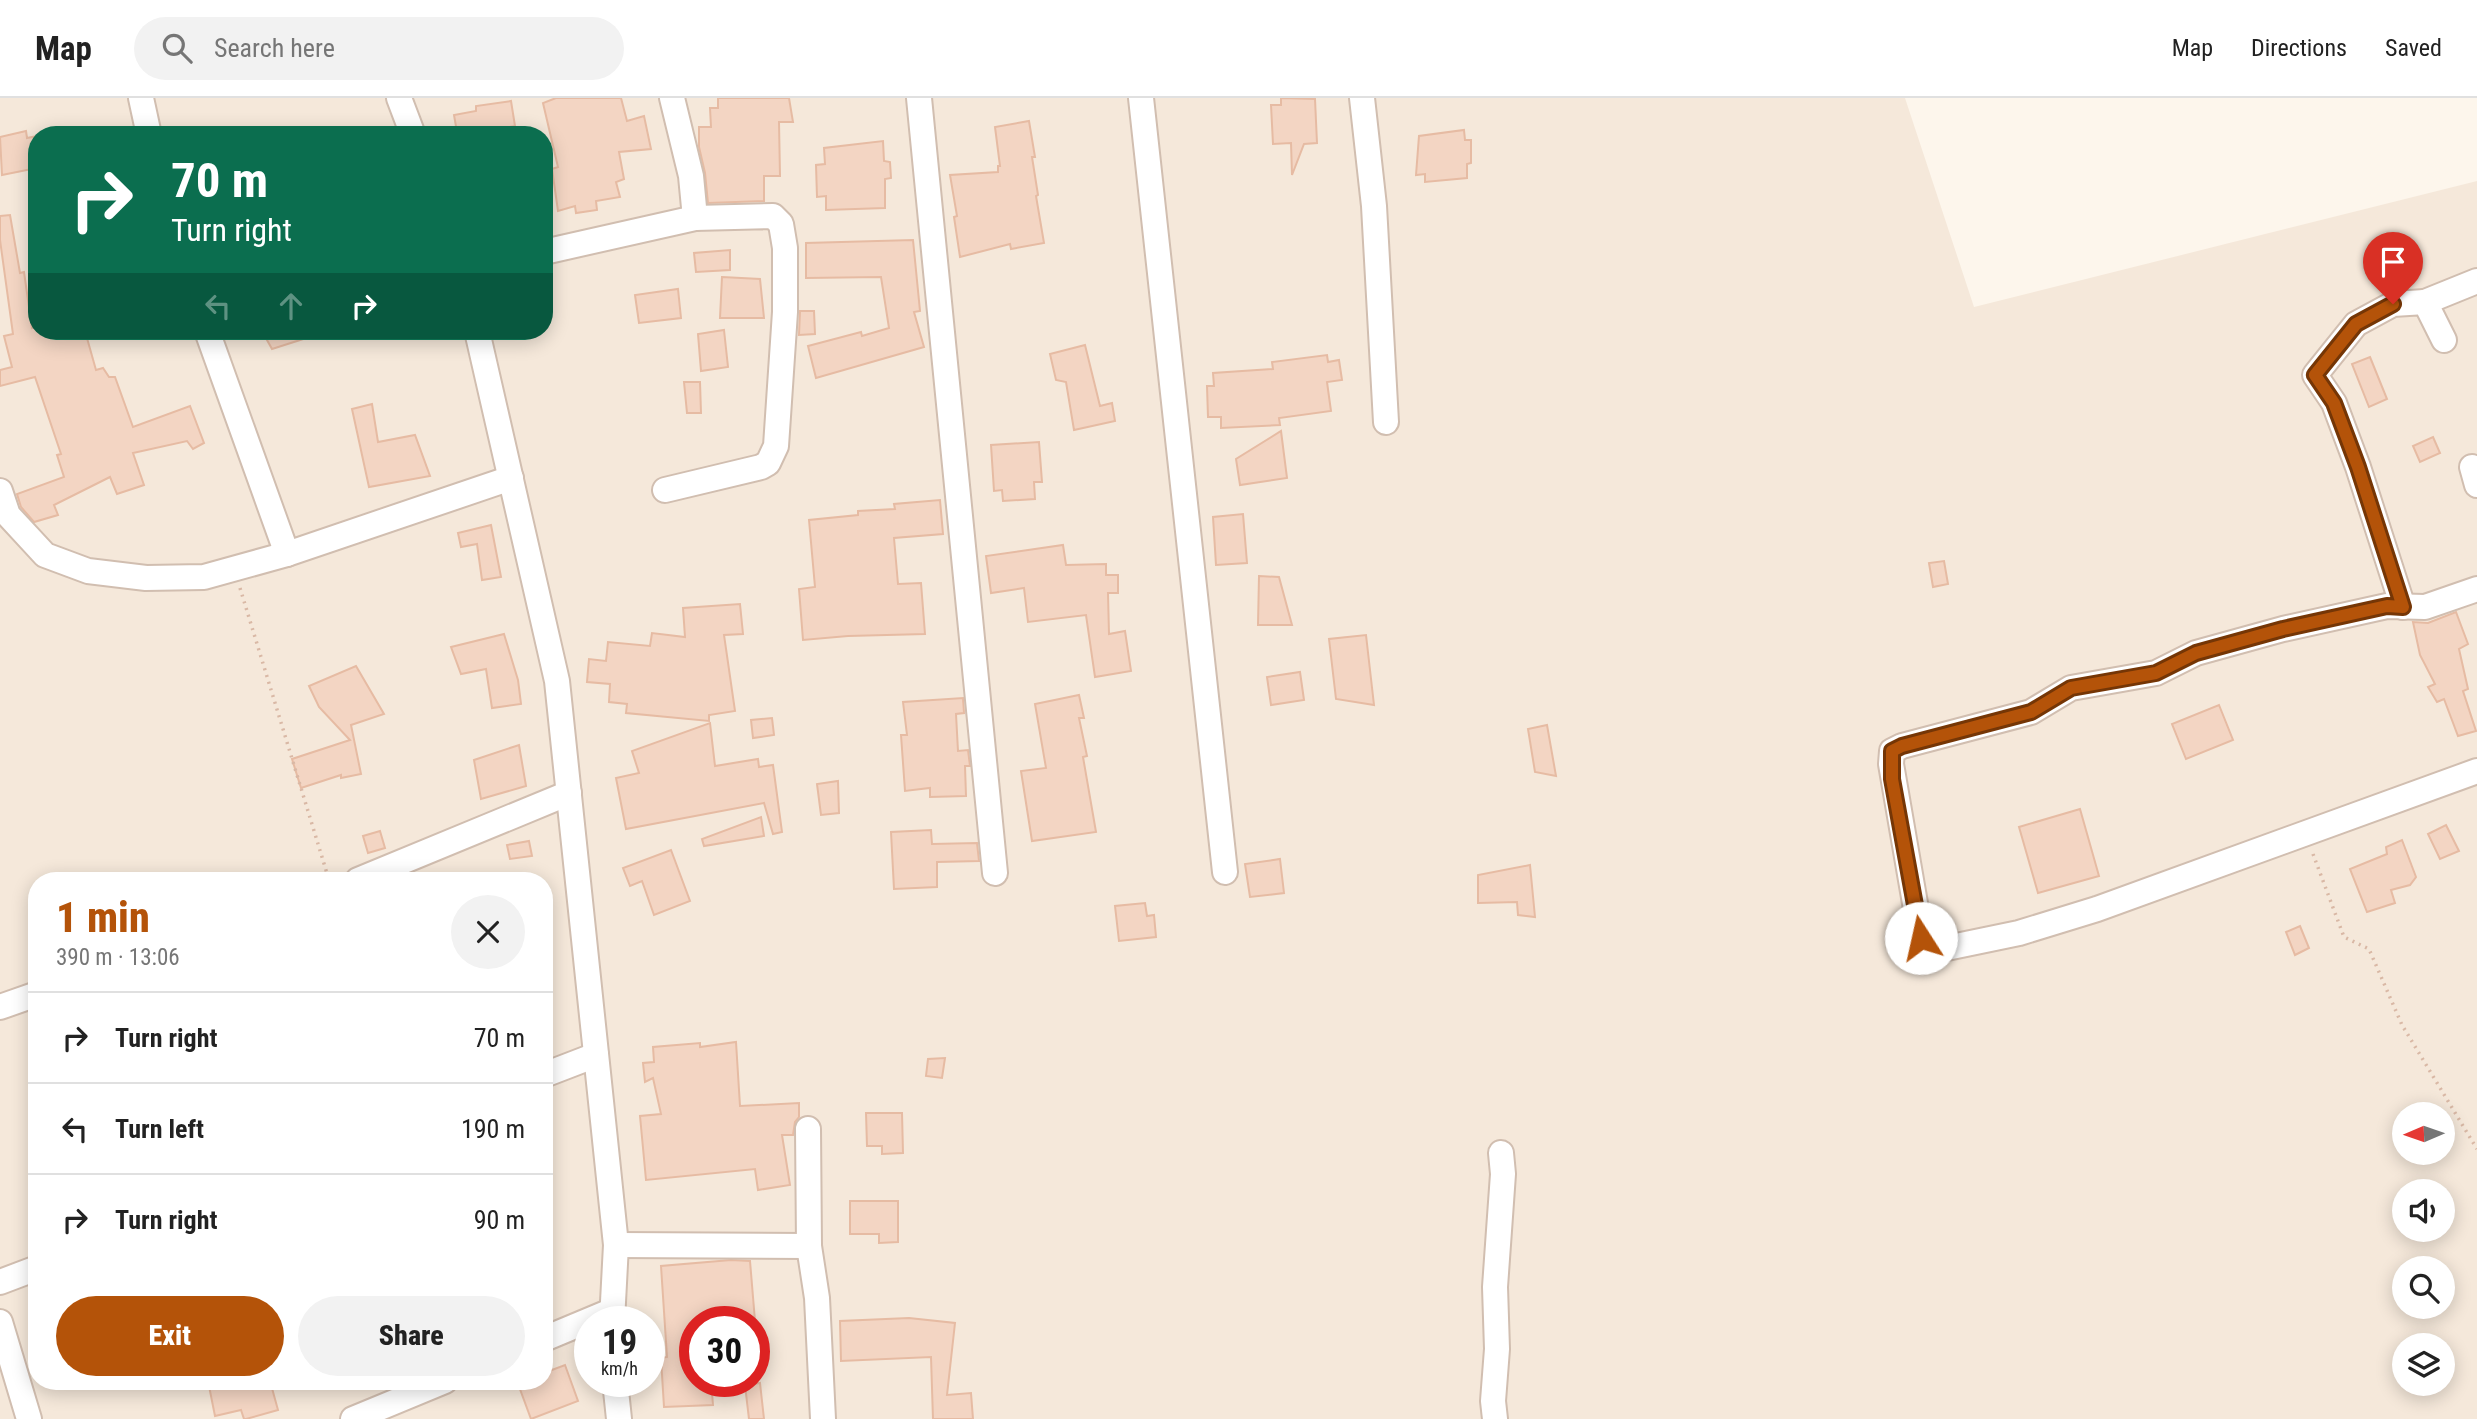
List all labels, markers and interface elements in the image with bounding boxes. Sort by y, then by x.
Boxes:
search box [134,17,624,80]
text: Map [35,29,92,68]
icon: search [158,29,196,67]
text: Search here [214,33,335,63]
text: Map [2172,34,2213,62]
text: Directions [2251,34,2347,62]
text: Saved [2385,34,2442,62]
text: 70 m [171,152,268,209]
icon: right [56,154,147,245]
text: Turn right [171,211,292,249]
pin [2363,232,2423,304]
icon: arrive [2374,243,2412,281]
icon: left [199,287,237,325]
icon: ahead [272,287,310,325]
icon: right [345,287,383,325]
text: 1 min [56,893,150,942]
button: close [451,895,525,969]
position arrow [1884,901,1958,975]
text: 390 m · 13:06 [56,944,180,971]
icon: right [56,1019,94,1057]
text: Turn right [115,1023,217,1053]
text: 70 m [474,1023,525,1053]
north arrow [2392,1102,2455,1166]
map controls [2392,1102,2455,1396]
icon: left [56,1110,94,1148]
text: Turn left [115,1114,204,1144]
text: 190 m [461,1114,525,1144]
button: sound [2392,1179,2455,1242]
icon: right [56,1201,94,1239]
text: Turn right [115,1205,217,1235]
text: 90 m [474,1205,525,1235]
button: search [2392,1256,2455,1319]
button: Exit [56,1296,284,1376]
button: Share [298,1296,525,1376]
speed limit sign: 30 [679,1306,770,1397]
text: 19 [602,1322,637,1363]
button: layers [2392,1333,2455,1396]
text: km/h [601,1358,638,1379]

